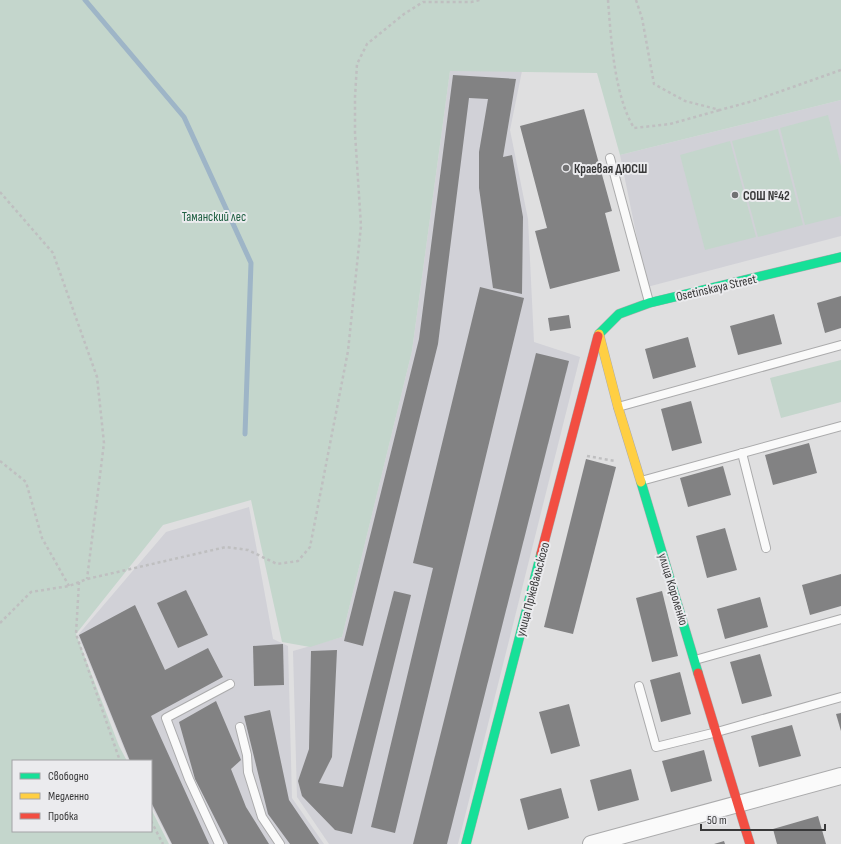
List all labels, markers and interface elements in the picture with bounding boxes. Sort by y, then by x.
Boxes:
place label: Краевая ДЮСШ [574,161,647,177]
marker: Краевая ДЮСШ [561,163,571,173]
place label: СОШ №42 [743,188,790,204]
marker: СОШ №42 [730,190,740,200]
park label: Таманский лес [182,209,246,225]
street label: Osetinskaya Street [674,271,758,305]
street label: улица Пржевальского [513,540,553,638]
street label: улица Короленко [654,551,692,627]
legend [12,760,152,832]
text: Свободно [48,769,89,784]
text: Медленно [48,789,89,804]
scale bar [701,806,825,832]
text: Пробка [48,809,79,824]
text: 50 m [707,813,727,828]

